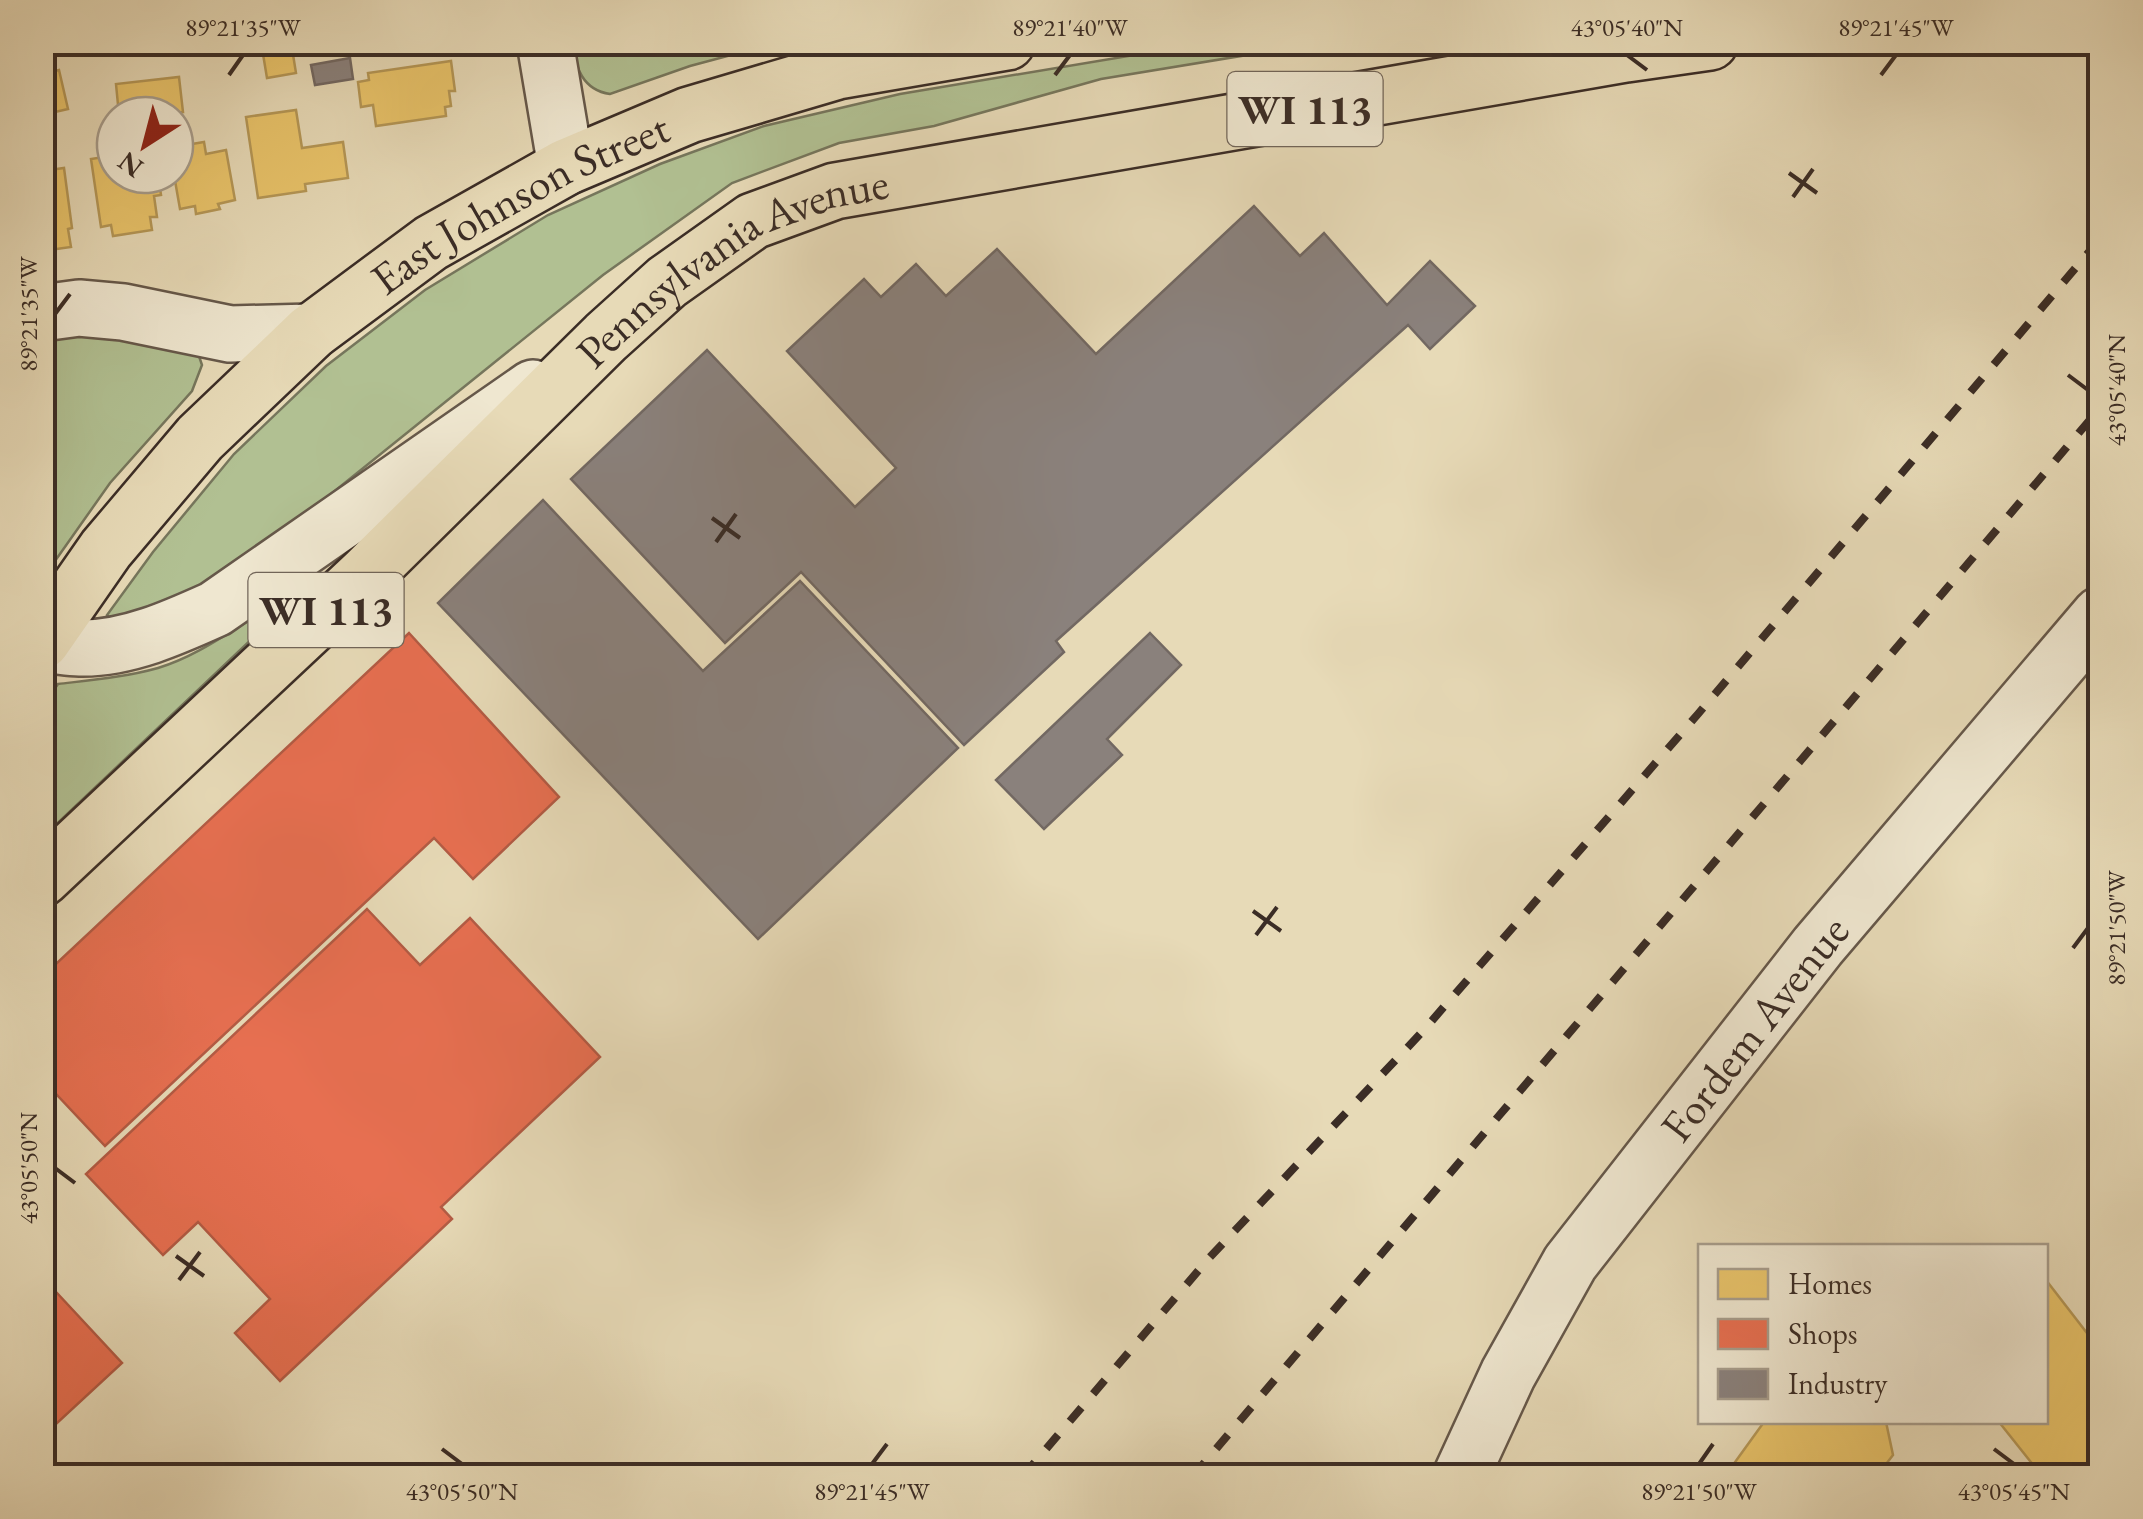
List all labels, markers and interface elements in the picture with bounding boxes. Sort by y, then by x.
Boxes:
text: 89°21'35"W [185,11,302,43]
text: 89°21'40"W [1012,11,1129,43]
text: 43°05'40"N [1571,11,1683,43]
text: 89°21'45"W [1838,11,1955,43]
road number: WI 113 [1228,72,1382,146]
north arrow [95,95,195,195]
street label: East Johnson Street [359,98,678,307]
text: N [110,144,150,186]
street label: Pennsylvania Avenue [563,153,893,380]
text: 89°21'35"W [12,255,44,372]
text: 43°05'40"N [2100,334,2132,446]
road number: WI 113 [248,573,404,647]
text: 89°21'50"W [2100,869,2132,986]
street label: Fordem Avenue [1647,903,1861,1153]
text: 43°05'50"N [12,1112,44,1224]
legend [1698,1244,2048,1424]
text: Homes [1788,1264,1872,1303]
text: Shops [1788,1314,1858,1353]
text: Industry [1788,1364,1888,1403]
text: 43°05'50"N [406,1475,518,1507]
text: 89°21'45"W [814,1475,931,1507]
text: 89°21'50"W [1641,1475,1758,1507]
text: 43°05'45"N [1958,1475,2070,1507]

